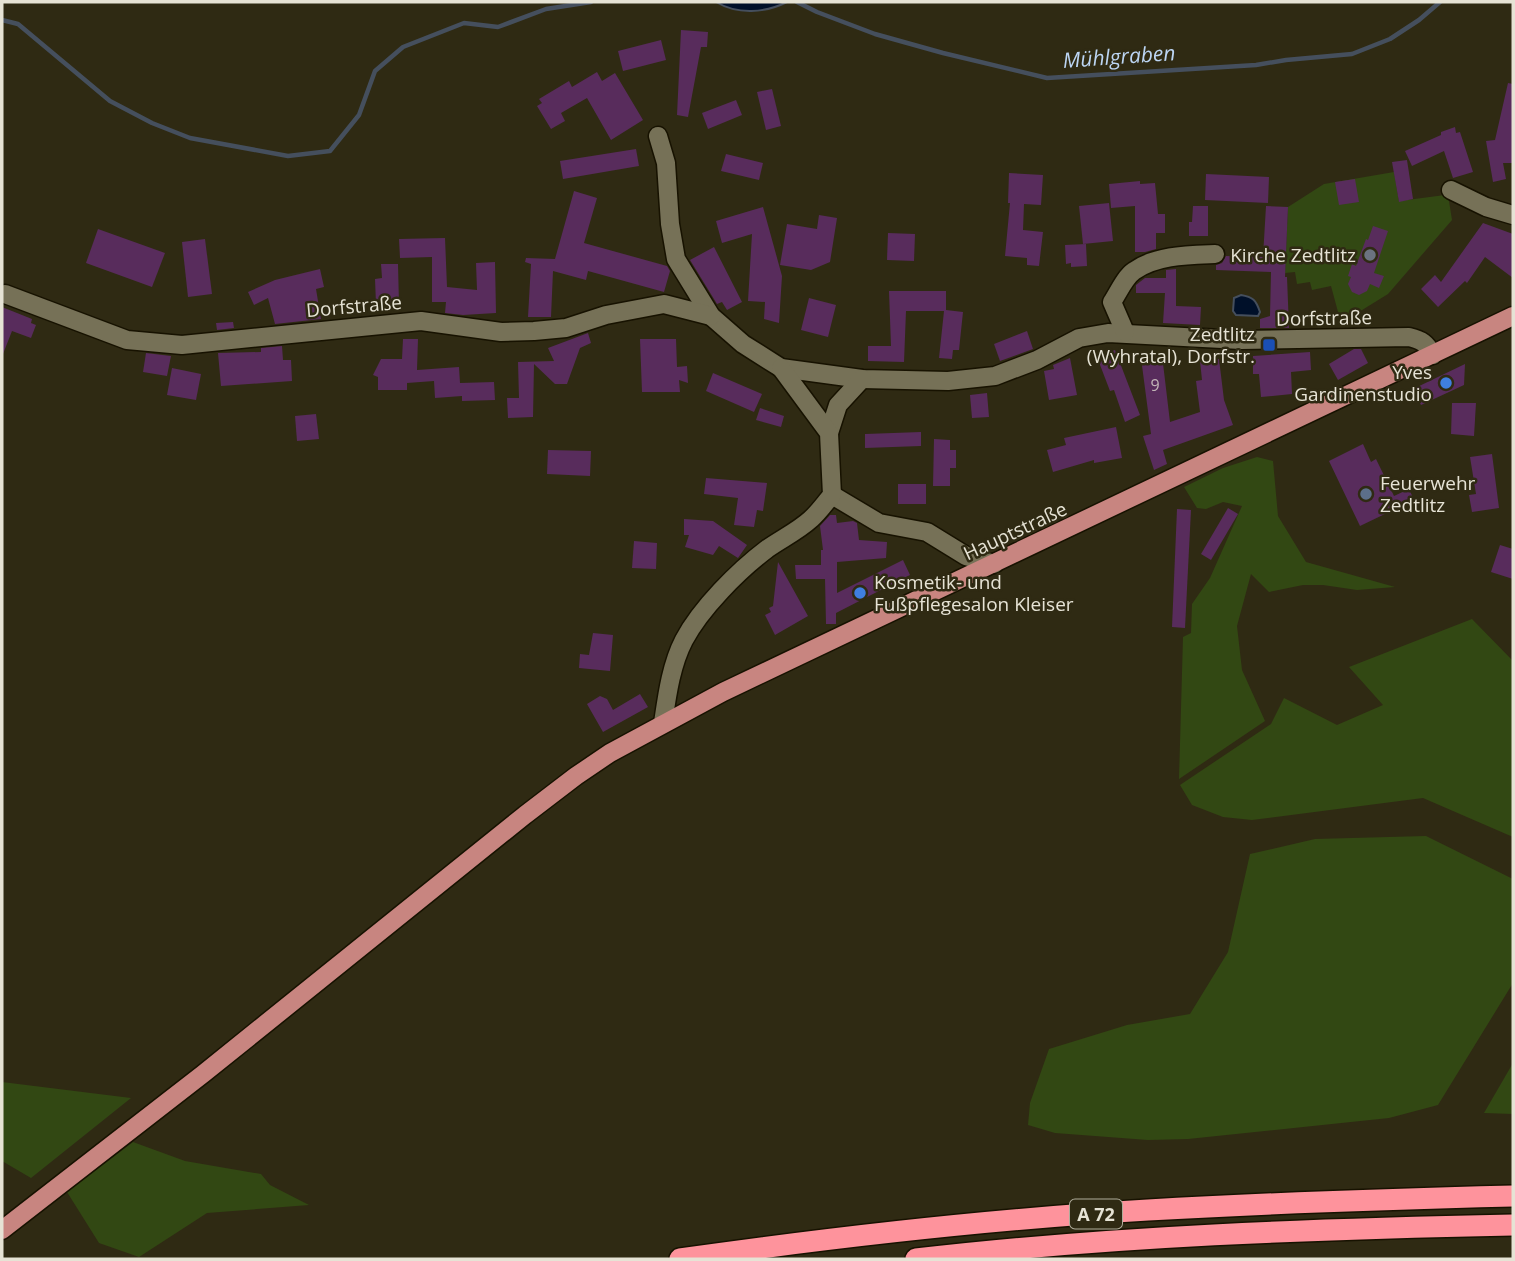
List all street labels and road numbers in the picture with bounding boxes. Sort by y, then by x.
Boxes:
street label: Dorfstraße [305,289,403,323]
street label: Dorfstraße [1276,304,1372,332]
street label: Hauptstraße [959,496,1071,566]
road number: A 72 [1070,1199,1122,1228]

